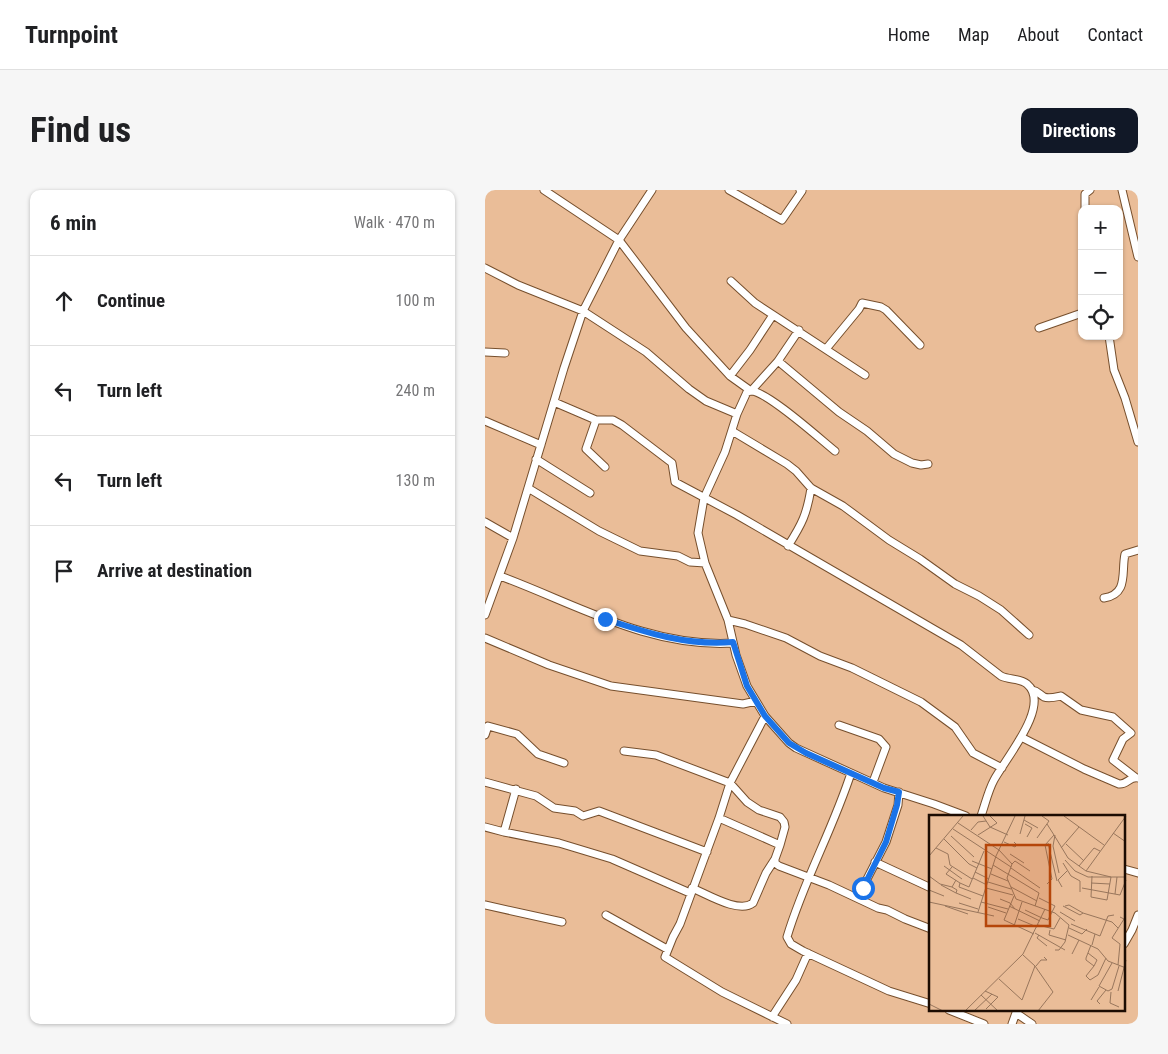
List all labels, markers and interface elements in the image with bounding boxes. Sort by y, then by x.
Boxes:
text: Turnpoint [25,21,118,49]
text: Home [888,24,930,45]
text: Map [958,24,989,45]
text: About [1017,24,1059,45]
text: Contact [1087,24,1143,45]
button: Directions [1021,108,1138,153]
text: Find us [30,110,131,151]
map controls [1078,205,1123,340]
button: + [1078,205,1123,250]
text: 6 min [50,211,97,235]
text: Walk · 470 m [354,213,435,232]
button: − [1078,250,1123,295]
icon: ahead [50,287,78,315]
text: Continue [97,289,165,312]
text: 100 m [396,291,435,310]
button: locate [1078,295,1123,340]
icon: left [50,377,78,405]
text: Turn left [97,379,162,402]
text: 240 m [396,381,435,400]
icon: left [50,467,78,495]
text: Turn left [97,469,162,492]
text: 130 m [396,471,435,490]
icon: arrive [50,557,78,585]
text: Arrive at destination [97,559,252,582]
route end [594,608,617,631]
inset map [929,815,1125,1012]
route start [852,877,875,900]

